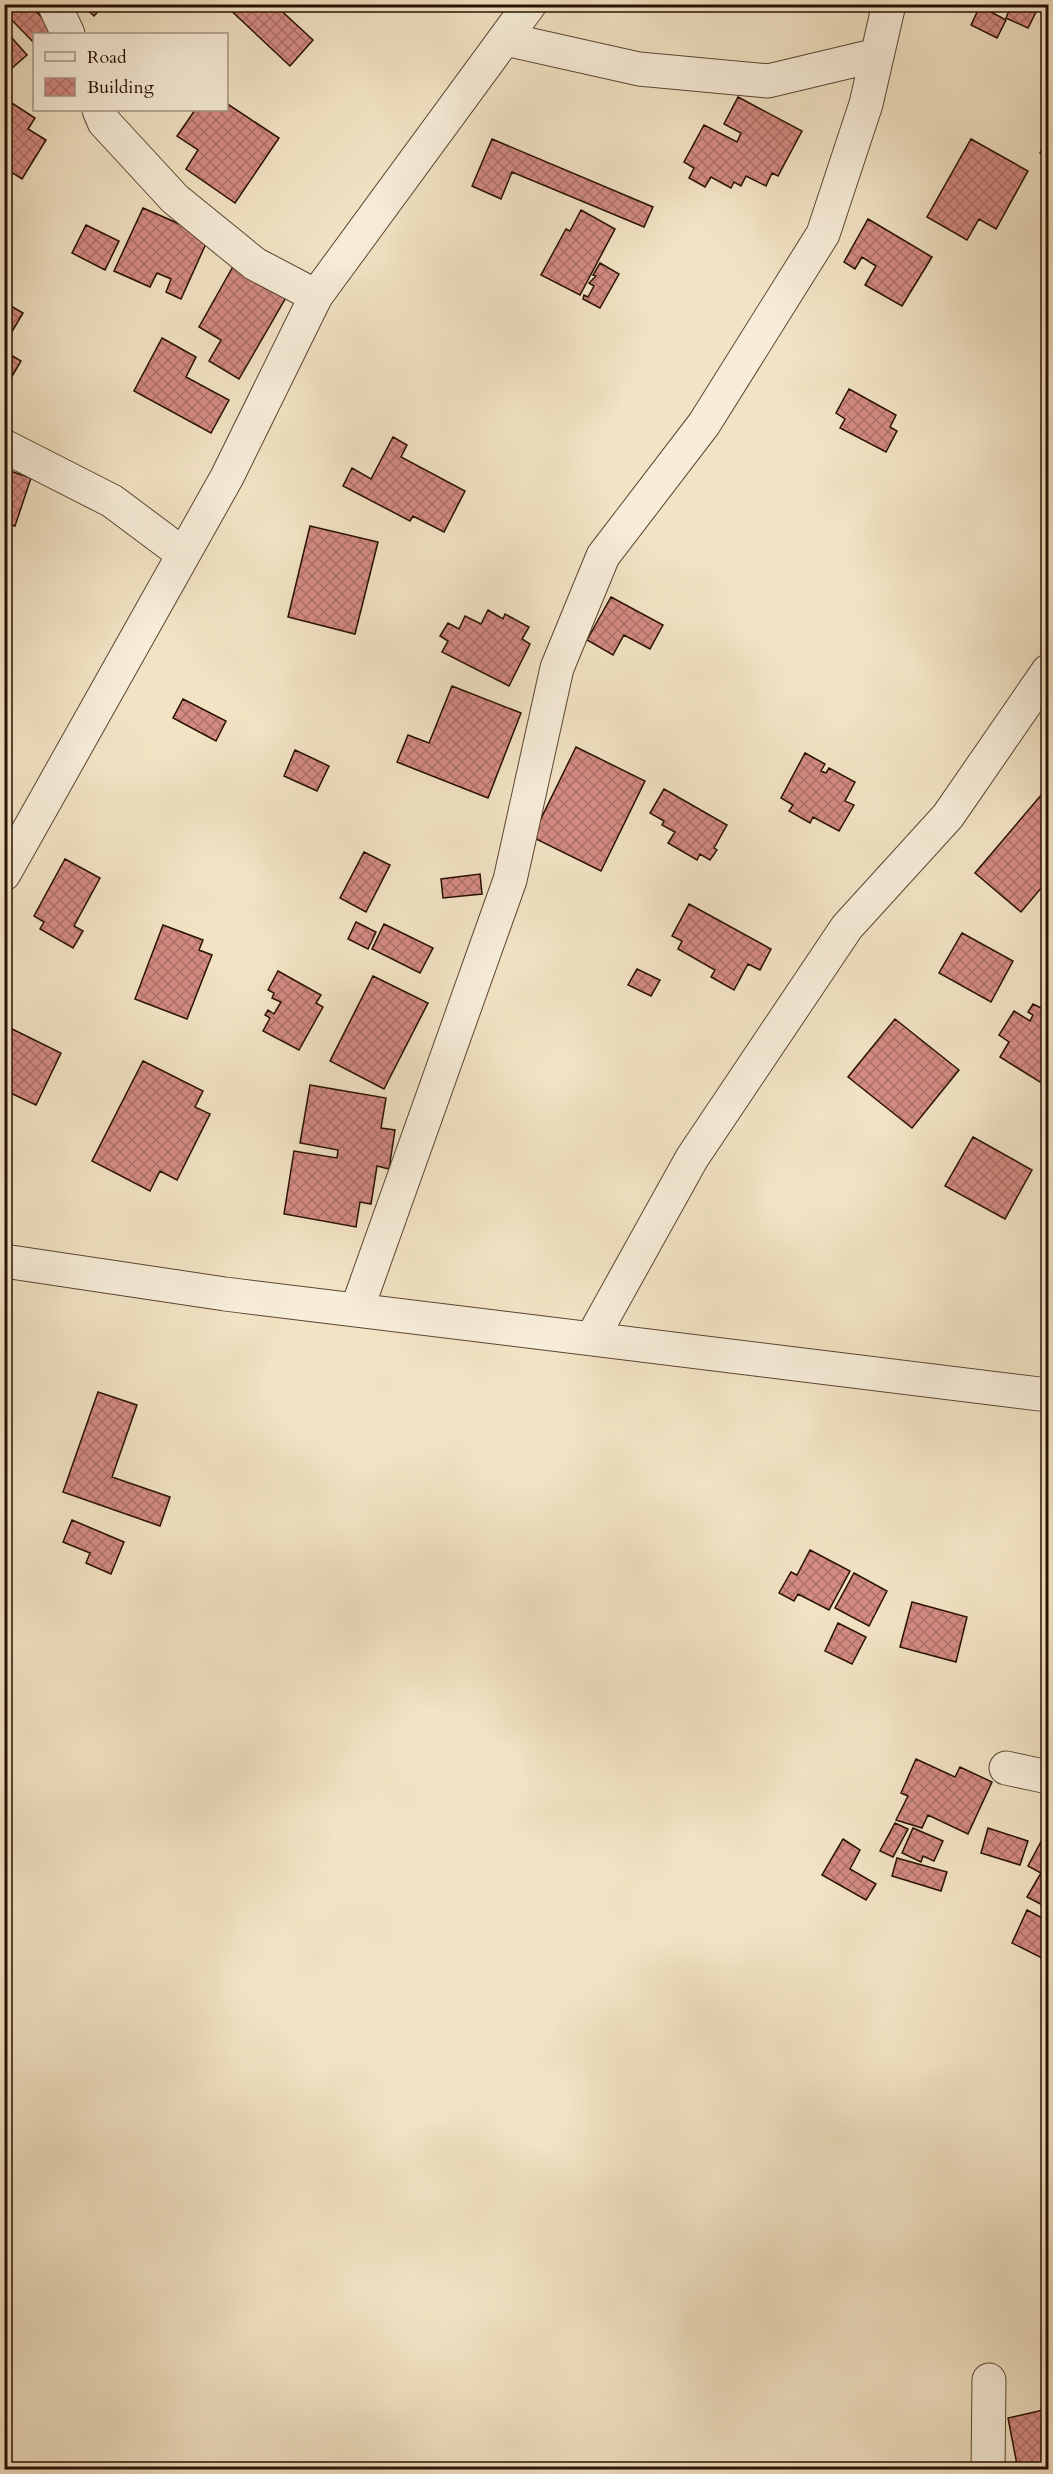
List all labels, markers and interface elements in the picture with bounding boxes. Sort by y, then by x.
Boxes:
legend [33,33,228,111]
text: Road [87,45,127,70]
text: Building [87,75,155,100]

